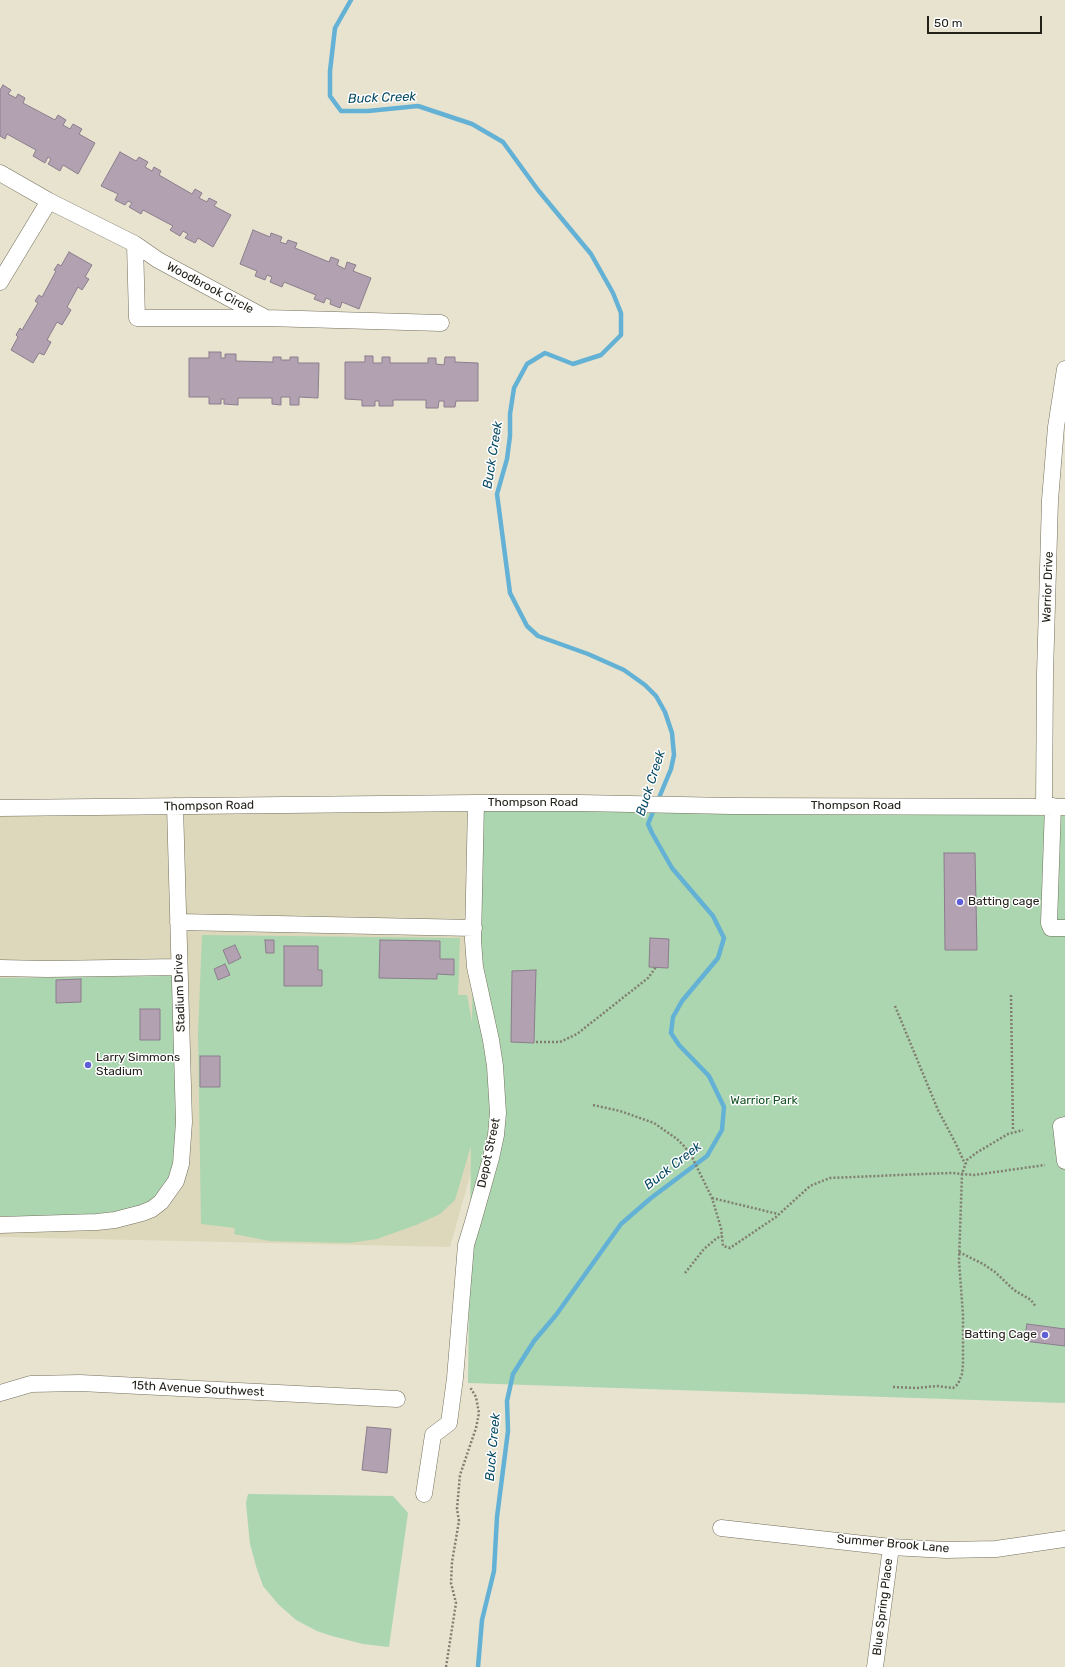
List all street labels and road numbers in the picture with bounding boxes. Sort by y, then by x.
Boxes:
street label: Woodbrook Circle [164,259,256,317]
street label: Warrior Drive [1040,551,1056,623]
street label: Thompson Road [488,796,578,810]
street label: Thompson Road [164,798,254,814]
street label: Thompson Road [811,799,901,813]
street label: Stadium Drive [171,954,189,1032]
street label: Depot Street [475,1117,503,1189]
street label: 15th Avenue Southwest [131,1378,265,1400]
street label: Summer Brook Lane [836,1532,950,1556]
street label: Blue Spring Place [870,1558,896,1656]

